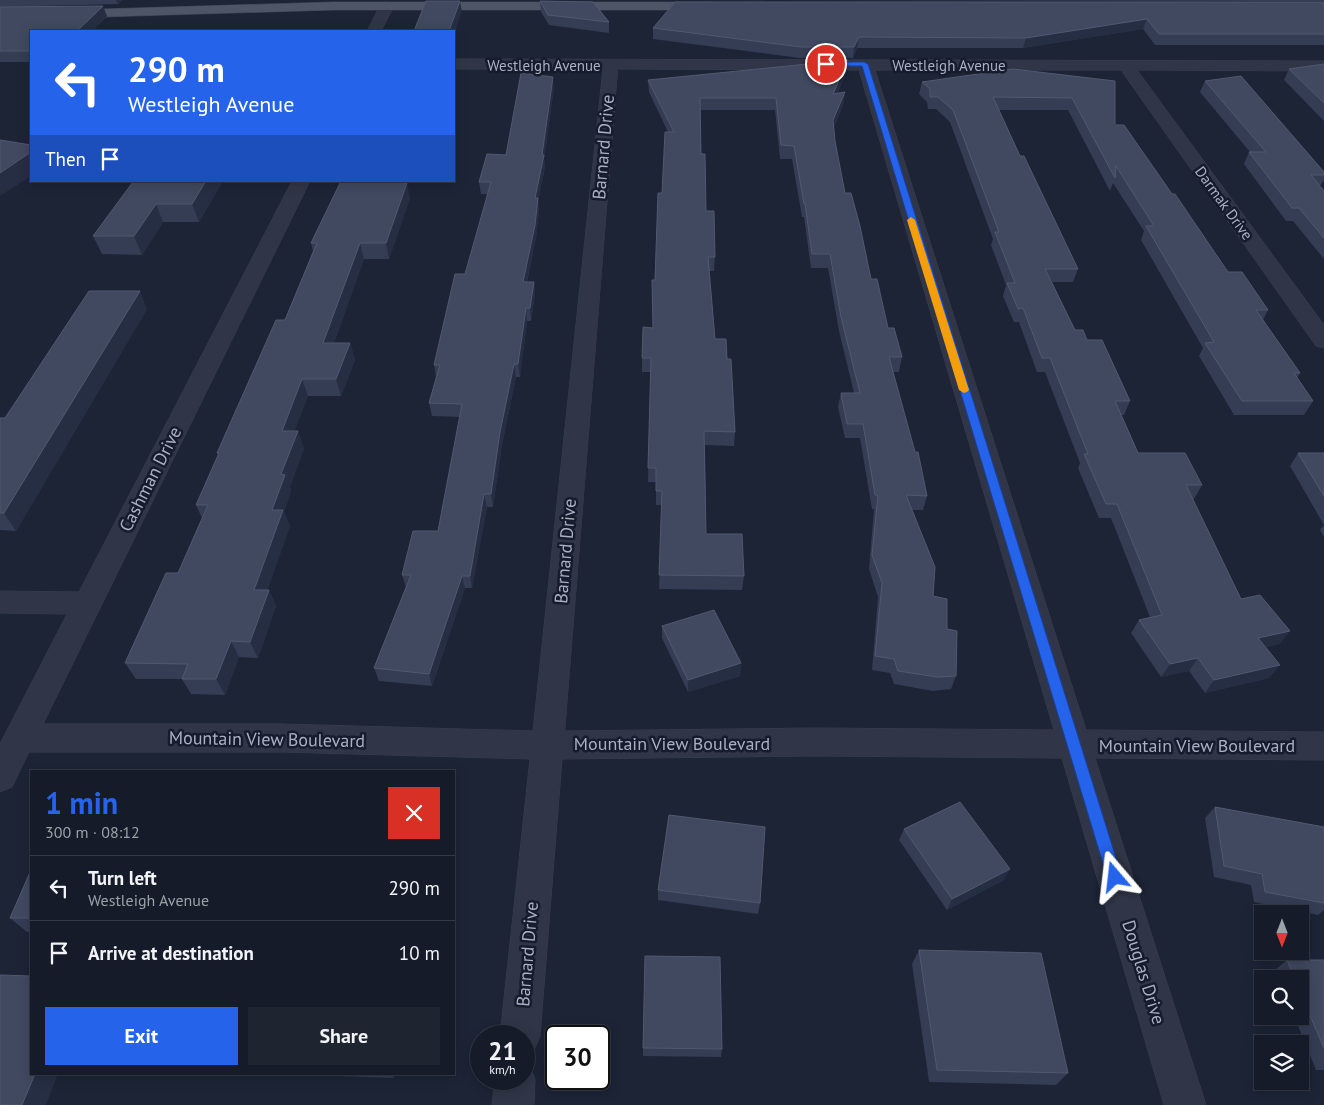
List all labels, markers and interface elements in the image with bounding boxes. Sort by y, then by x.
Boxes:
pin [805,43,847,85]
text: 290 m [128,46,225,92]
icon: left [45,50,110,115]
icon: arrive [812,50,840,78]
street label: Westleigh Avenue [487,56,601,75]
street label: Westleigh Avenue [892,56,1006,75]
text: Westleigh Avenue [128,90,294,118]
street label: Barnard Drive [587,94,619,200]
icon: arrive [96,145,124,173]
text: Then [45,147,86,171]
street label: Darmak Drive [1191,162,1257,244]
street label: Cashman Drive [114,423,186,535]
street label: Barnard Drive [549,498,581,604]
street label: Mountain View Boulevard [169,726,365,752]
street label: Mountain View Boulevard [574,732,770,755]
street label: Mountain View Boulevard [1099,734,1295,757]
text: 1 min [45,783,118,822]
button: close [388,787,440,839]
text: 300 m · 08:12 [45,822,140,842]
position arrow [1088,850,1140,902]
text: Turn left [88,866,157,890]
icon: left [45,874,73,902]
text: 290 m [388,876,440,900]
text: Westleigh Avenue [88,890,209,910]
street label: Barnard Drive [511,901,543,1007]
north arrow [1254,905,1309,960]
map controls [1254,905,1309,1090]
street label: Douglas Drive [1117,917,1171,1027]
icon: arrive [45,939,73,967]
text: Arrive at destination [88,941,254,965]
text: 10 m [399,941,440,965]
button: search [1254,970,1309,1025]
button: Exit [45,1007,238,1065]
button: Share [248,1007,440,1065]
speed limit sign: 30 [545,1025,610,1090]
text: 21 [488,1035,517,1067]
button: layers [1254,1035,1309,1090]
text: km/h [489,1062,516,1077]

